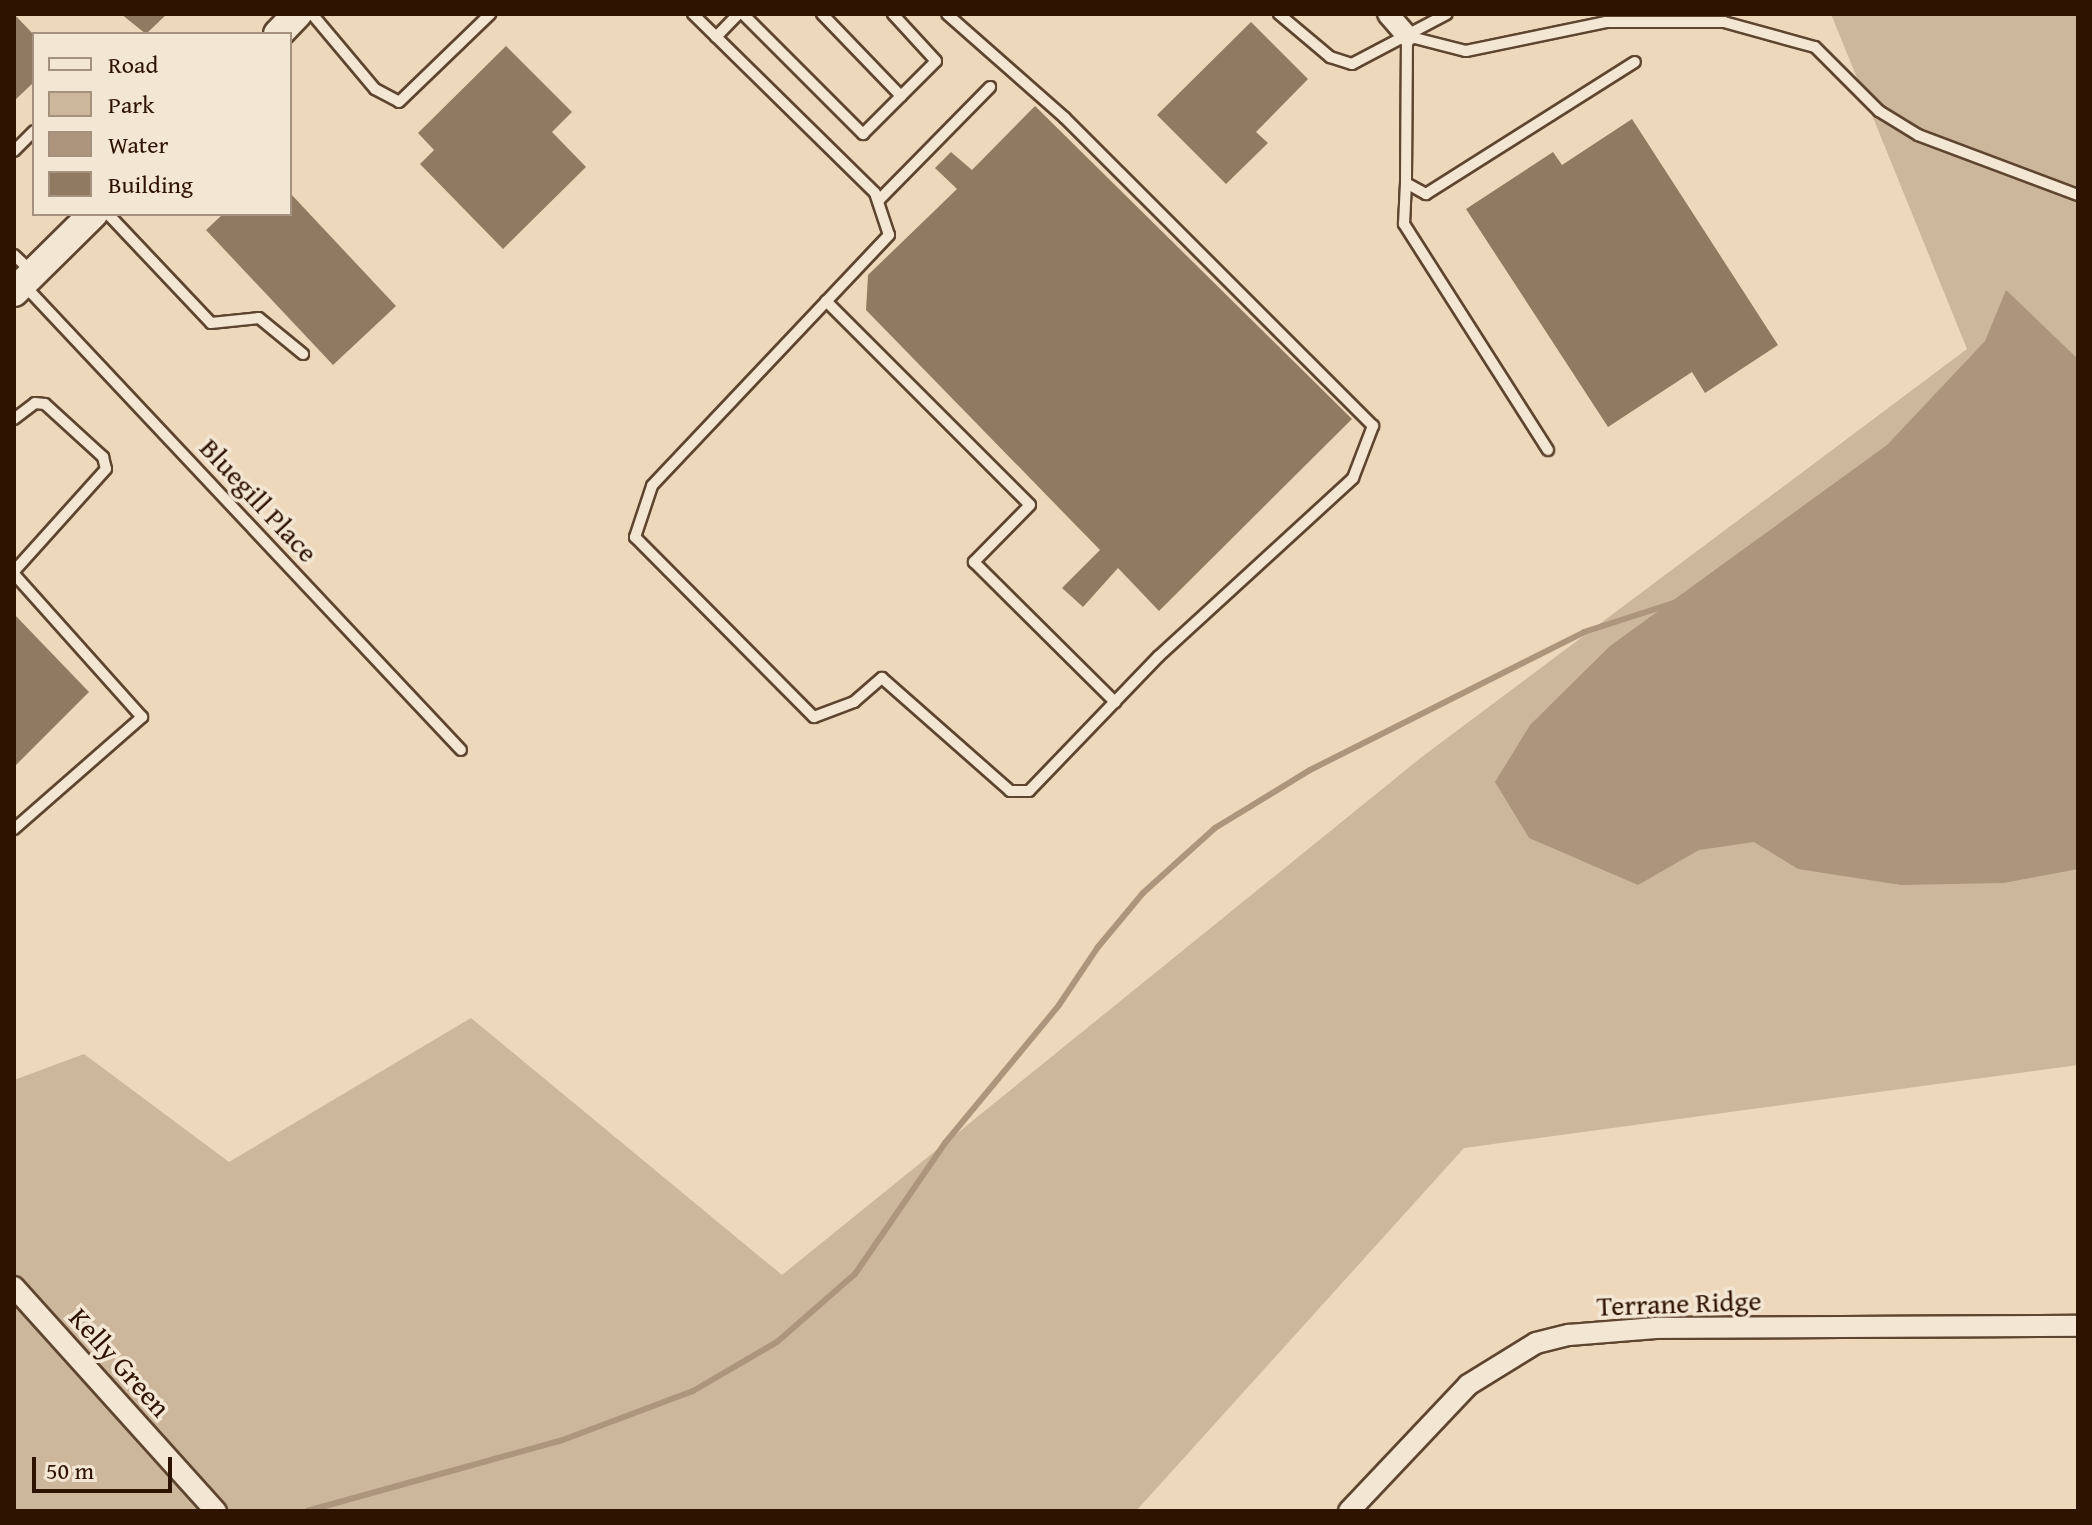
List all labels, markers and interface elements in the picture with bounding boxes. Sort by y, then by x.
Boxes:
legend [32,32,292,216]
text: Road [108,47,158,82]
text: Park [108,87,154,122]
text: Water [108,127,168,162]
text: Building [108,167,193,202]
street label: Bluegill Place [193,431,325,569]
street label: Terrane Ridge [1596,1283,1762,1323]
street label: Kelly Green [62,1301,178,1423]
scale bar [36,1441,176,1491]
text: 50 m [46,1453,94,1488]

